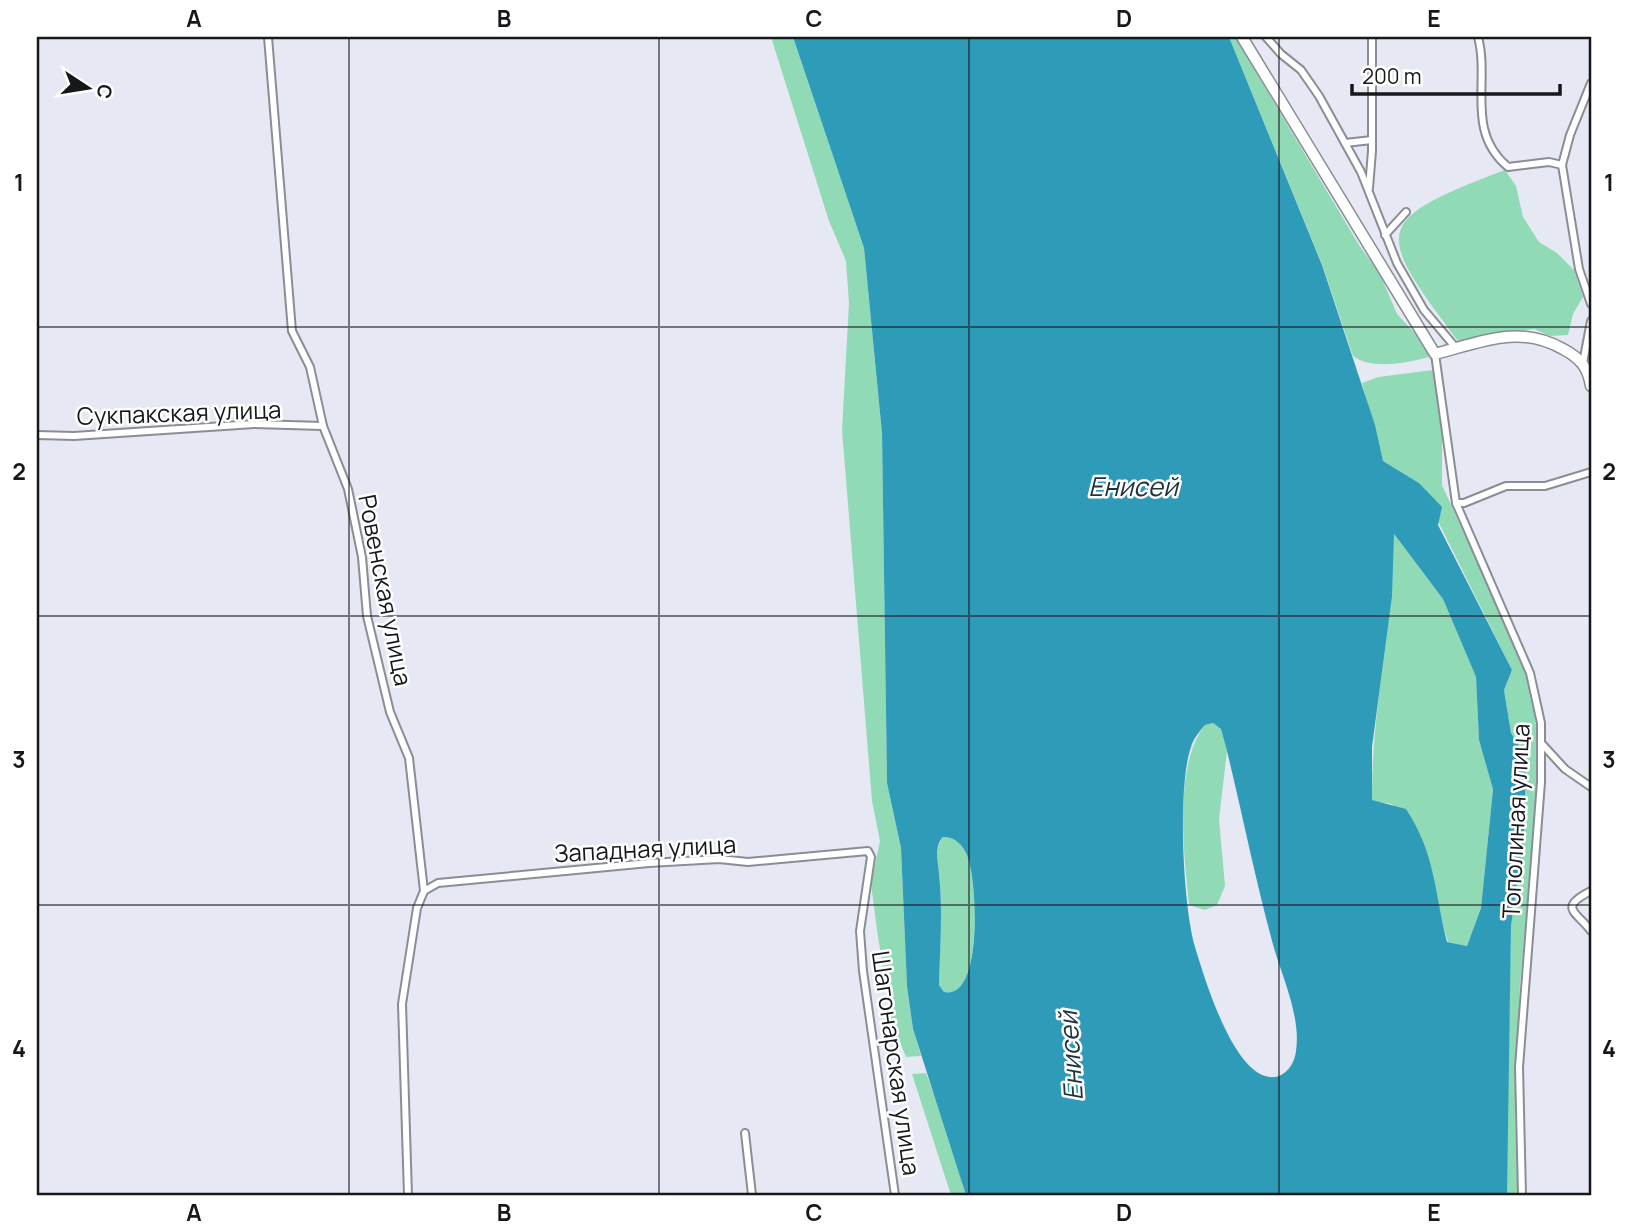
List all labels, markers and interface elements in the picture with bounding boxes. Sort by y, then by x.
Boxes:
text: A [186,2,202,34]
text: B [497,2,511,34]
text: C [806,2,823,34]
text: D [1116,2,1132,34]
text: E [1427,2,1441,34]
north arrow [52,52,122,122]
scale bar [1352,52,1560,96]
text: 200 m [1362,62,1422,90]
text: С [90,82,119,101]
text: 1 [14,166,24,198]
text: 1 [1604,166,1614,198]
street label: Сукпакская улица [76,392,282,432]
text: 2 [12,455,26,487]
text: 2 [1602,455,1616,487]
water label: Енисей [1088,468,1180,504]
street label: Ровенская улица [351,492,421,688]
street label: Тополиная улица [1493,723,1537,919]
text: 3 [12,743,26,775]
text: 3 [1602,743,1616,775]
street label: Западная улица [553,827,737,869]
street label: Шагонарская улица [865,949,929,1177]
water label: Енисей [1049,1008,1091,1102]
text: 4 [12,1032,26,1064]
text: 4 [1602,1032,1616,1064]
text: A [186,1196,202,1228]
text: B [497,1196,511,1228]
text: C [806,1196,823,1228]
text: D [1116,1196,1132,1228]
text: E [1427,1196,1441,1228]

